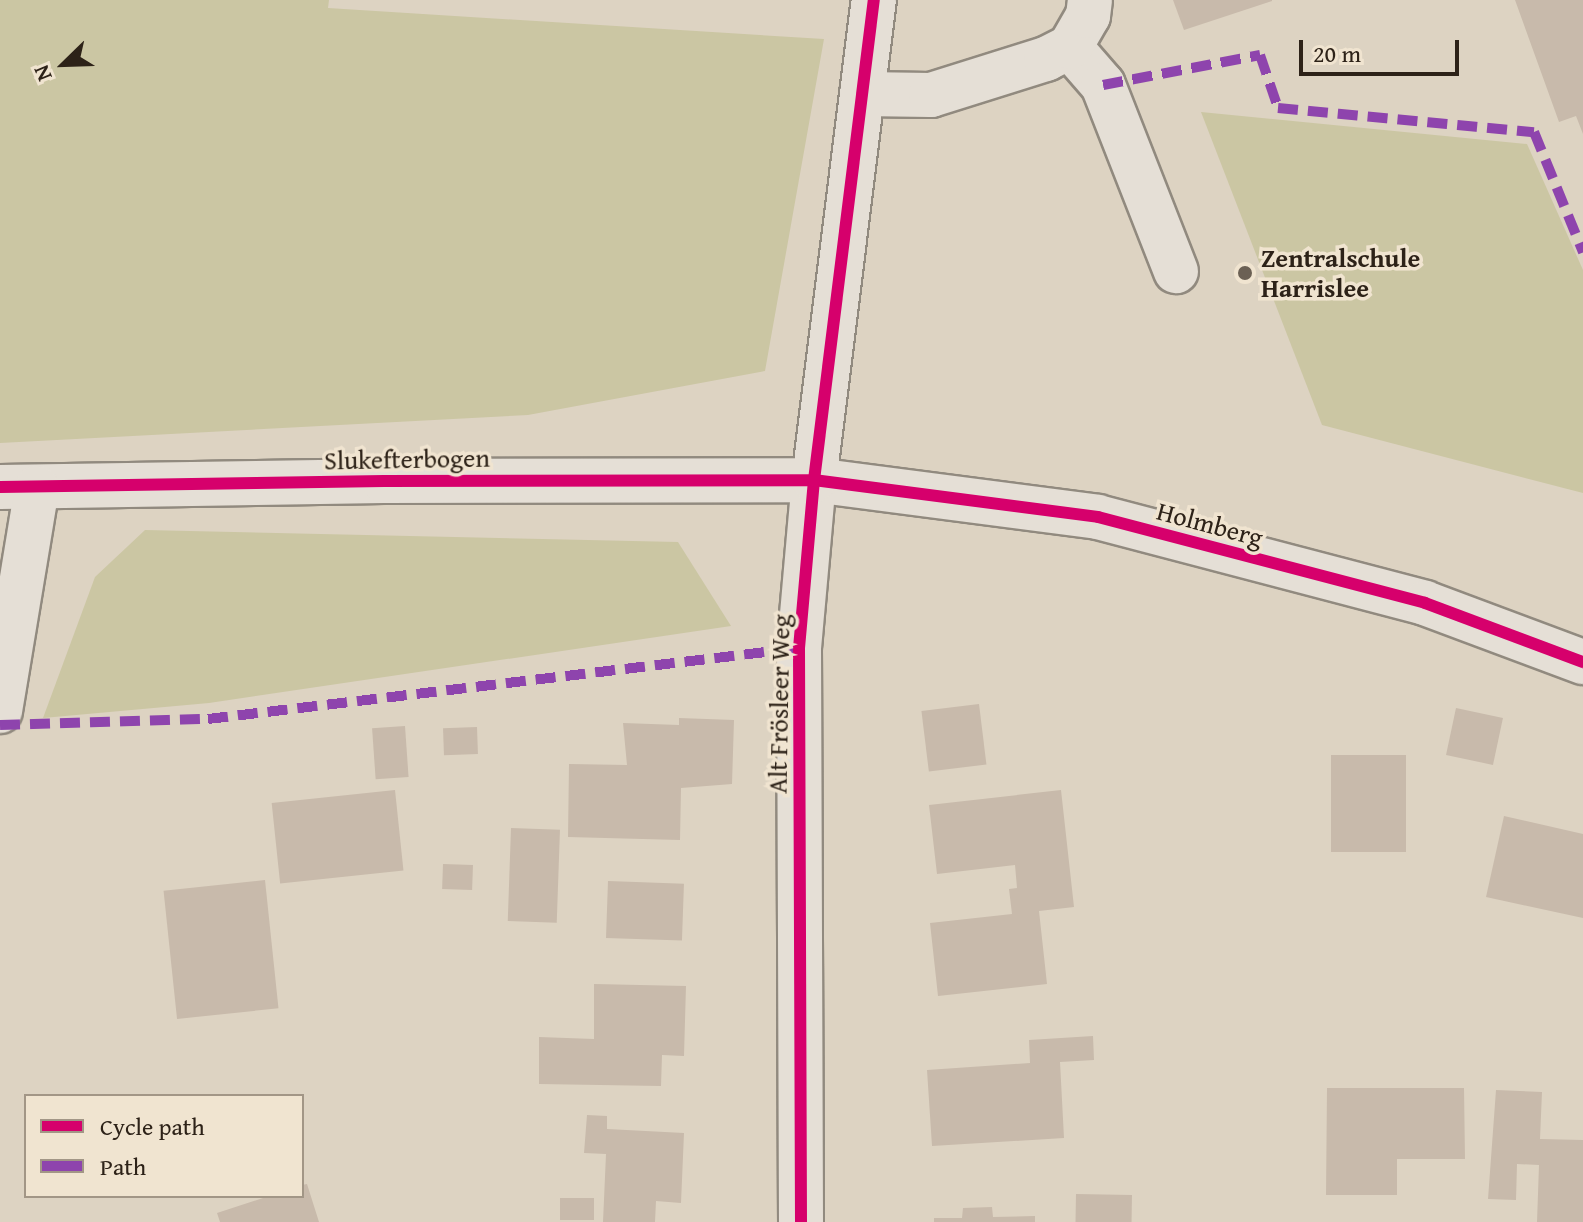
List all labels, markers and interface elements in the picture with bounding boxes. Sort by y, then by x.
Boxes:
north arrow [24,24,104,104]
scale bar [1303,24,1463,74]
text: 20 m [1313,36,1361,71]
text: N [24,60,60,86]
place label: Zentralschule Harrislee [1261,242,1420,304]
marker: Zentralschule Harrislee [1236,264,1254,282]
street label: Slukefterbogen [324,442,490,476]
street label: Holmberg [1154,495,1266,553]
street label: Alt Frösleer Weg [762,614,796,794]
legend [24,1094,304,1198]
text: Cycle path [100,1109,205,1144]
text: Path [100,1149,146,1184]

